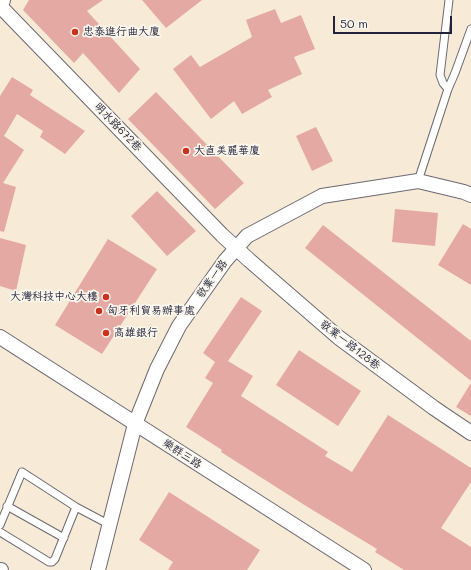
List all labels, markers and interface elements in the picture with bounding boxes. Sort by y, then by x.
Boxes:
scale bar [335,8,454,34]
text: 50 m [340,15,368,31]
place label: 忠泰進行曲大廈 [83,25,160,39]
marker: 忠泰進行曲大廈 [70,27,80,37]
street label: 明水路672巷 [91,100,145,154]
place label: 大直美麗華廈 [194,144,260,158]
marker: 大直美麗華廈 [181,146,191,156]
street label: 敬業一路 [194,257,230,301]
place label: 大灣科技中心大樓 [10,290,98,304]
marker: 大灣科技中心大樓 [101,292,111,302]
place label: 匈牙利貿易辦事處 [107,304,195,318]
marker: 匈牙利貿易辦事處 [94,306,104,316]
street label: 敬業一路128巷 [317,317,383,373]
place label: 高雄銀行 [114,326,158,340]
marker: 高雄銀行 [101,328,111,338]
street label: 樂群三路 [160,436,204,472]

